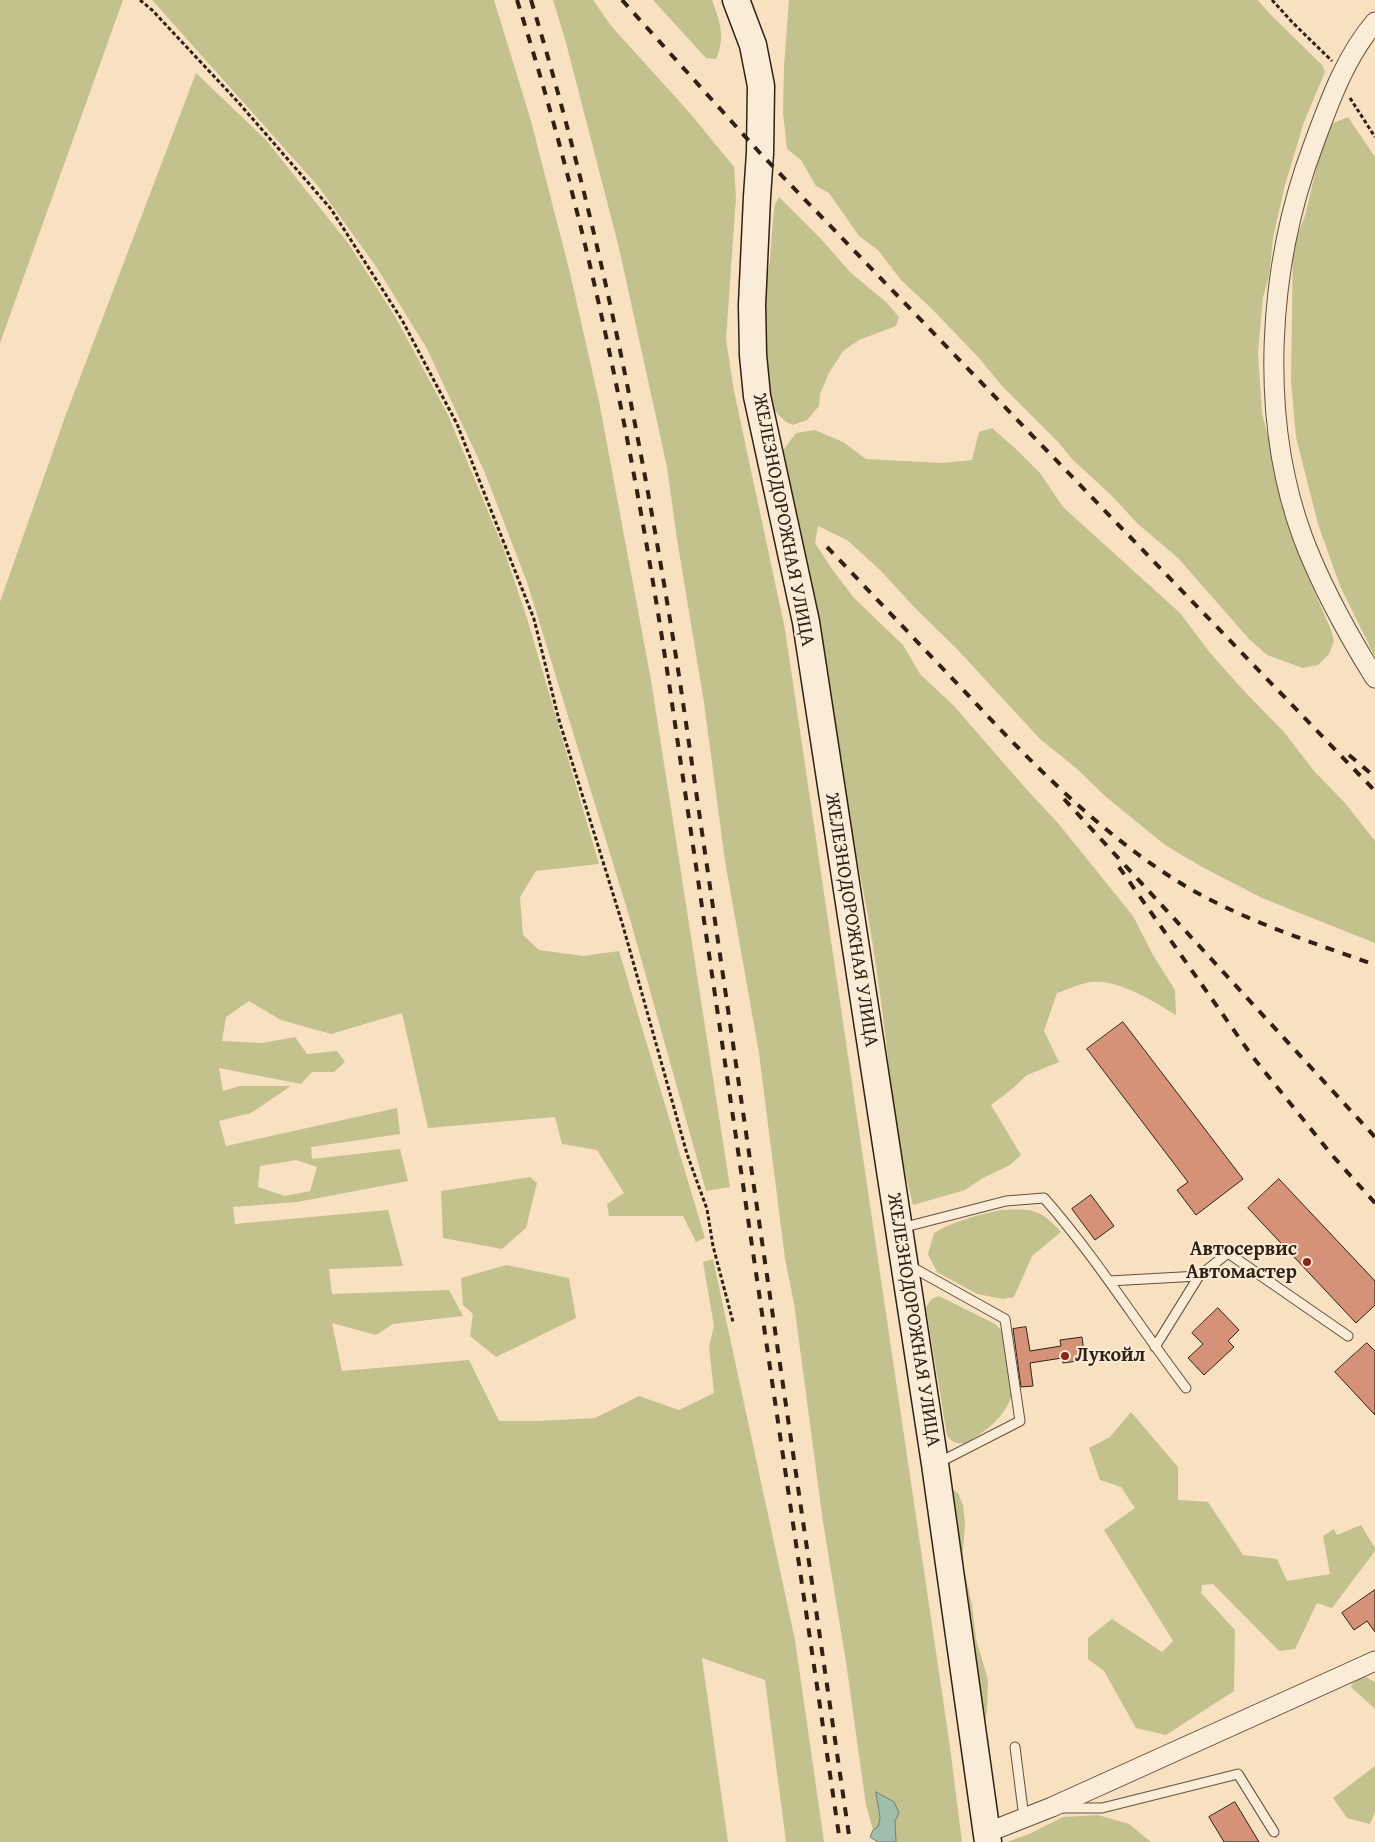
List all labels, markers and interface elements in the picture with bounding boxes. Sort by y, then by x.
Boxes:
street label: ЖЕЛЕЗНОДОРОЖНАЯ УЛИЦА [747,392,819,648]
street label: ЖЕЛЕЗНОДОРОЖНАЯ УЛИЦА [819,791,883,1049]
street label: ЖЕЛЕЗНОДОРОЖНАЯ УЛИЦА [881,1191,945,1449]
place label: Автосервис Автомастер [1186,1238,1297,1285]
marker: Автосервис Автомастер [1301,1256,1313,1268]
place label: Лукойл [1075,1344,1145,1368]
marker: Лукойл [1059,1350,1071,1362]

